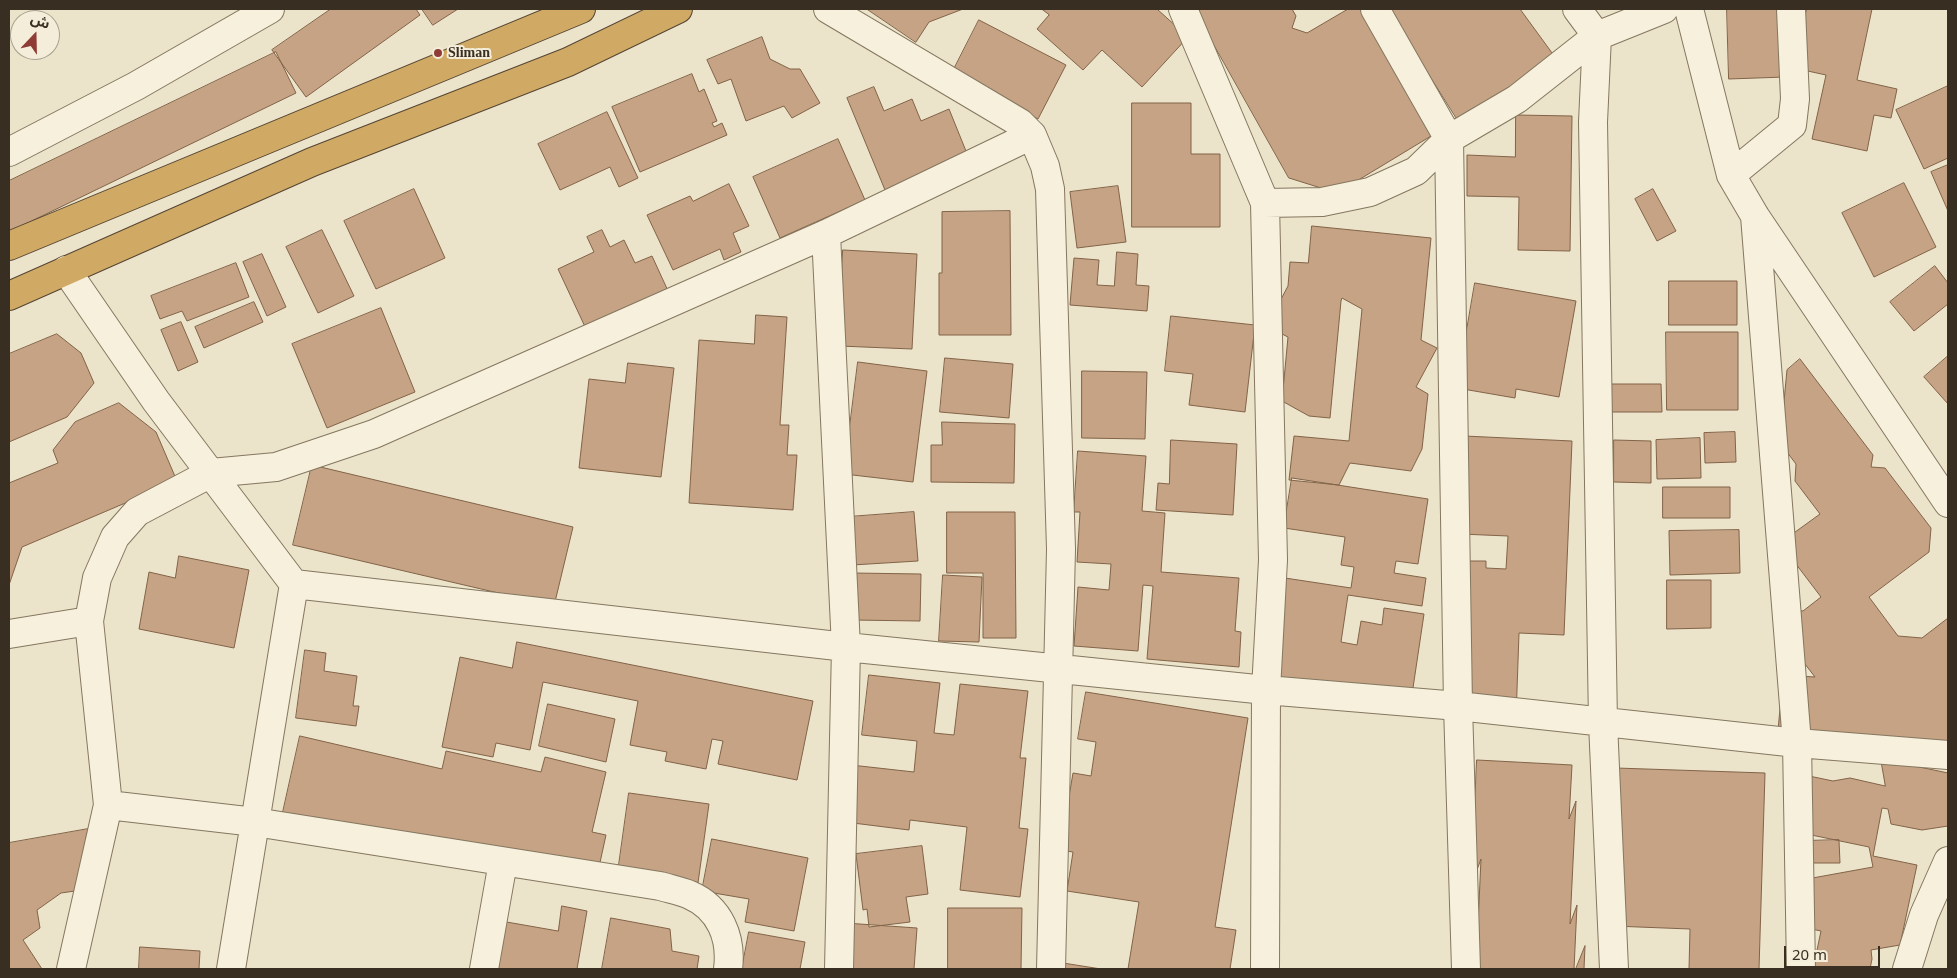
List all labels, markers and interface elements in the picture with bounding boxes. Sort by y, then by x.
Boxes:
text: ش [26,4,54,38]
north arrow [10,10,60,60]
place label: Sliman [448,45,496,61]
marker: Sliman [432,47,444,59]
scale bar [1787,936,1883,968]
text: 20 m [1792,939,1827,971]

